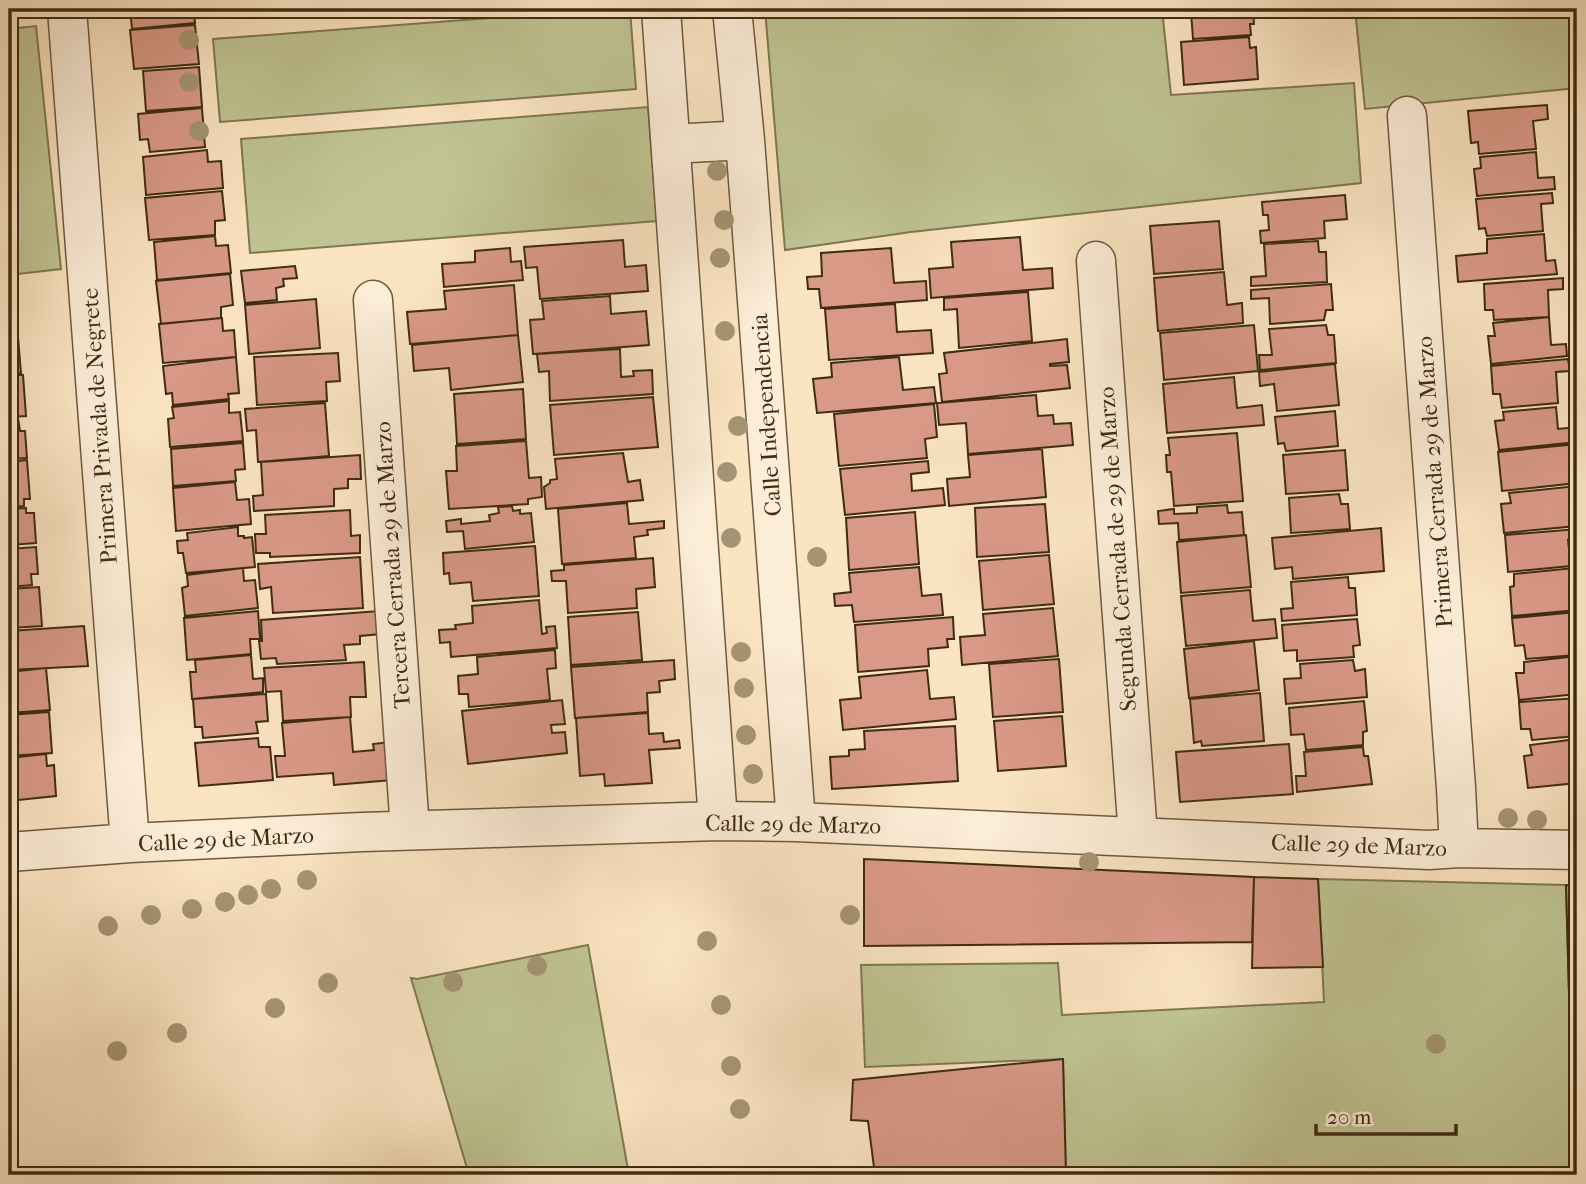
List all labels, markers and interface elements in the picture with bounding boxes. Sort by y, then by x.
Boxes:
street label: Primera Privada de Negrete [76,287,123,565]
street label: Calle Independencia [746,312,787,517]
street label: Primera Cerrada 29 de Marzo [1411,335,1458,629]
street label: Segunda Cerrada de 29 de Marzo [1093,386,1142,712]
street label: Tercera Cerrada 29 de Marzo [369,421,416,709]
street label: Calle 29 de Marzo [705,809,881,840]
street label: Calle 29 de Marzo [137,821,315,858]
street label: Calle 29 de Marzo [1271,829,1447,862]
scale bar [1316,1093,1456,1137]
text: 20 m [1327,1105,1372,1129]

